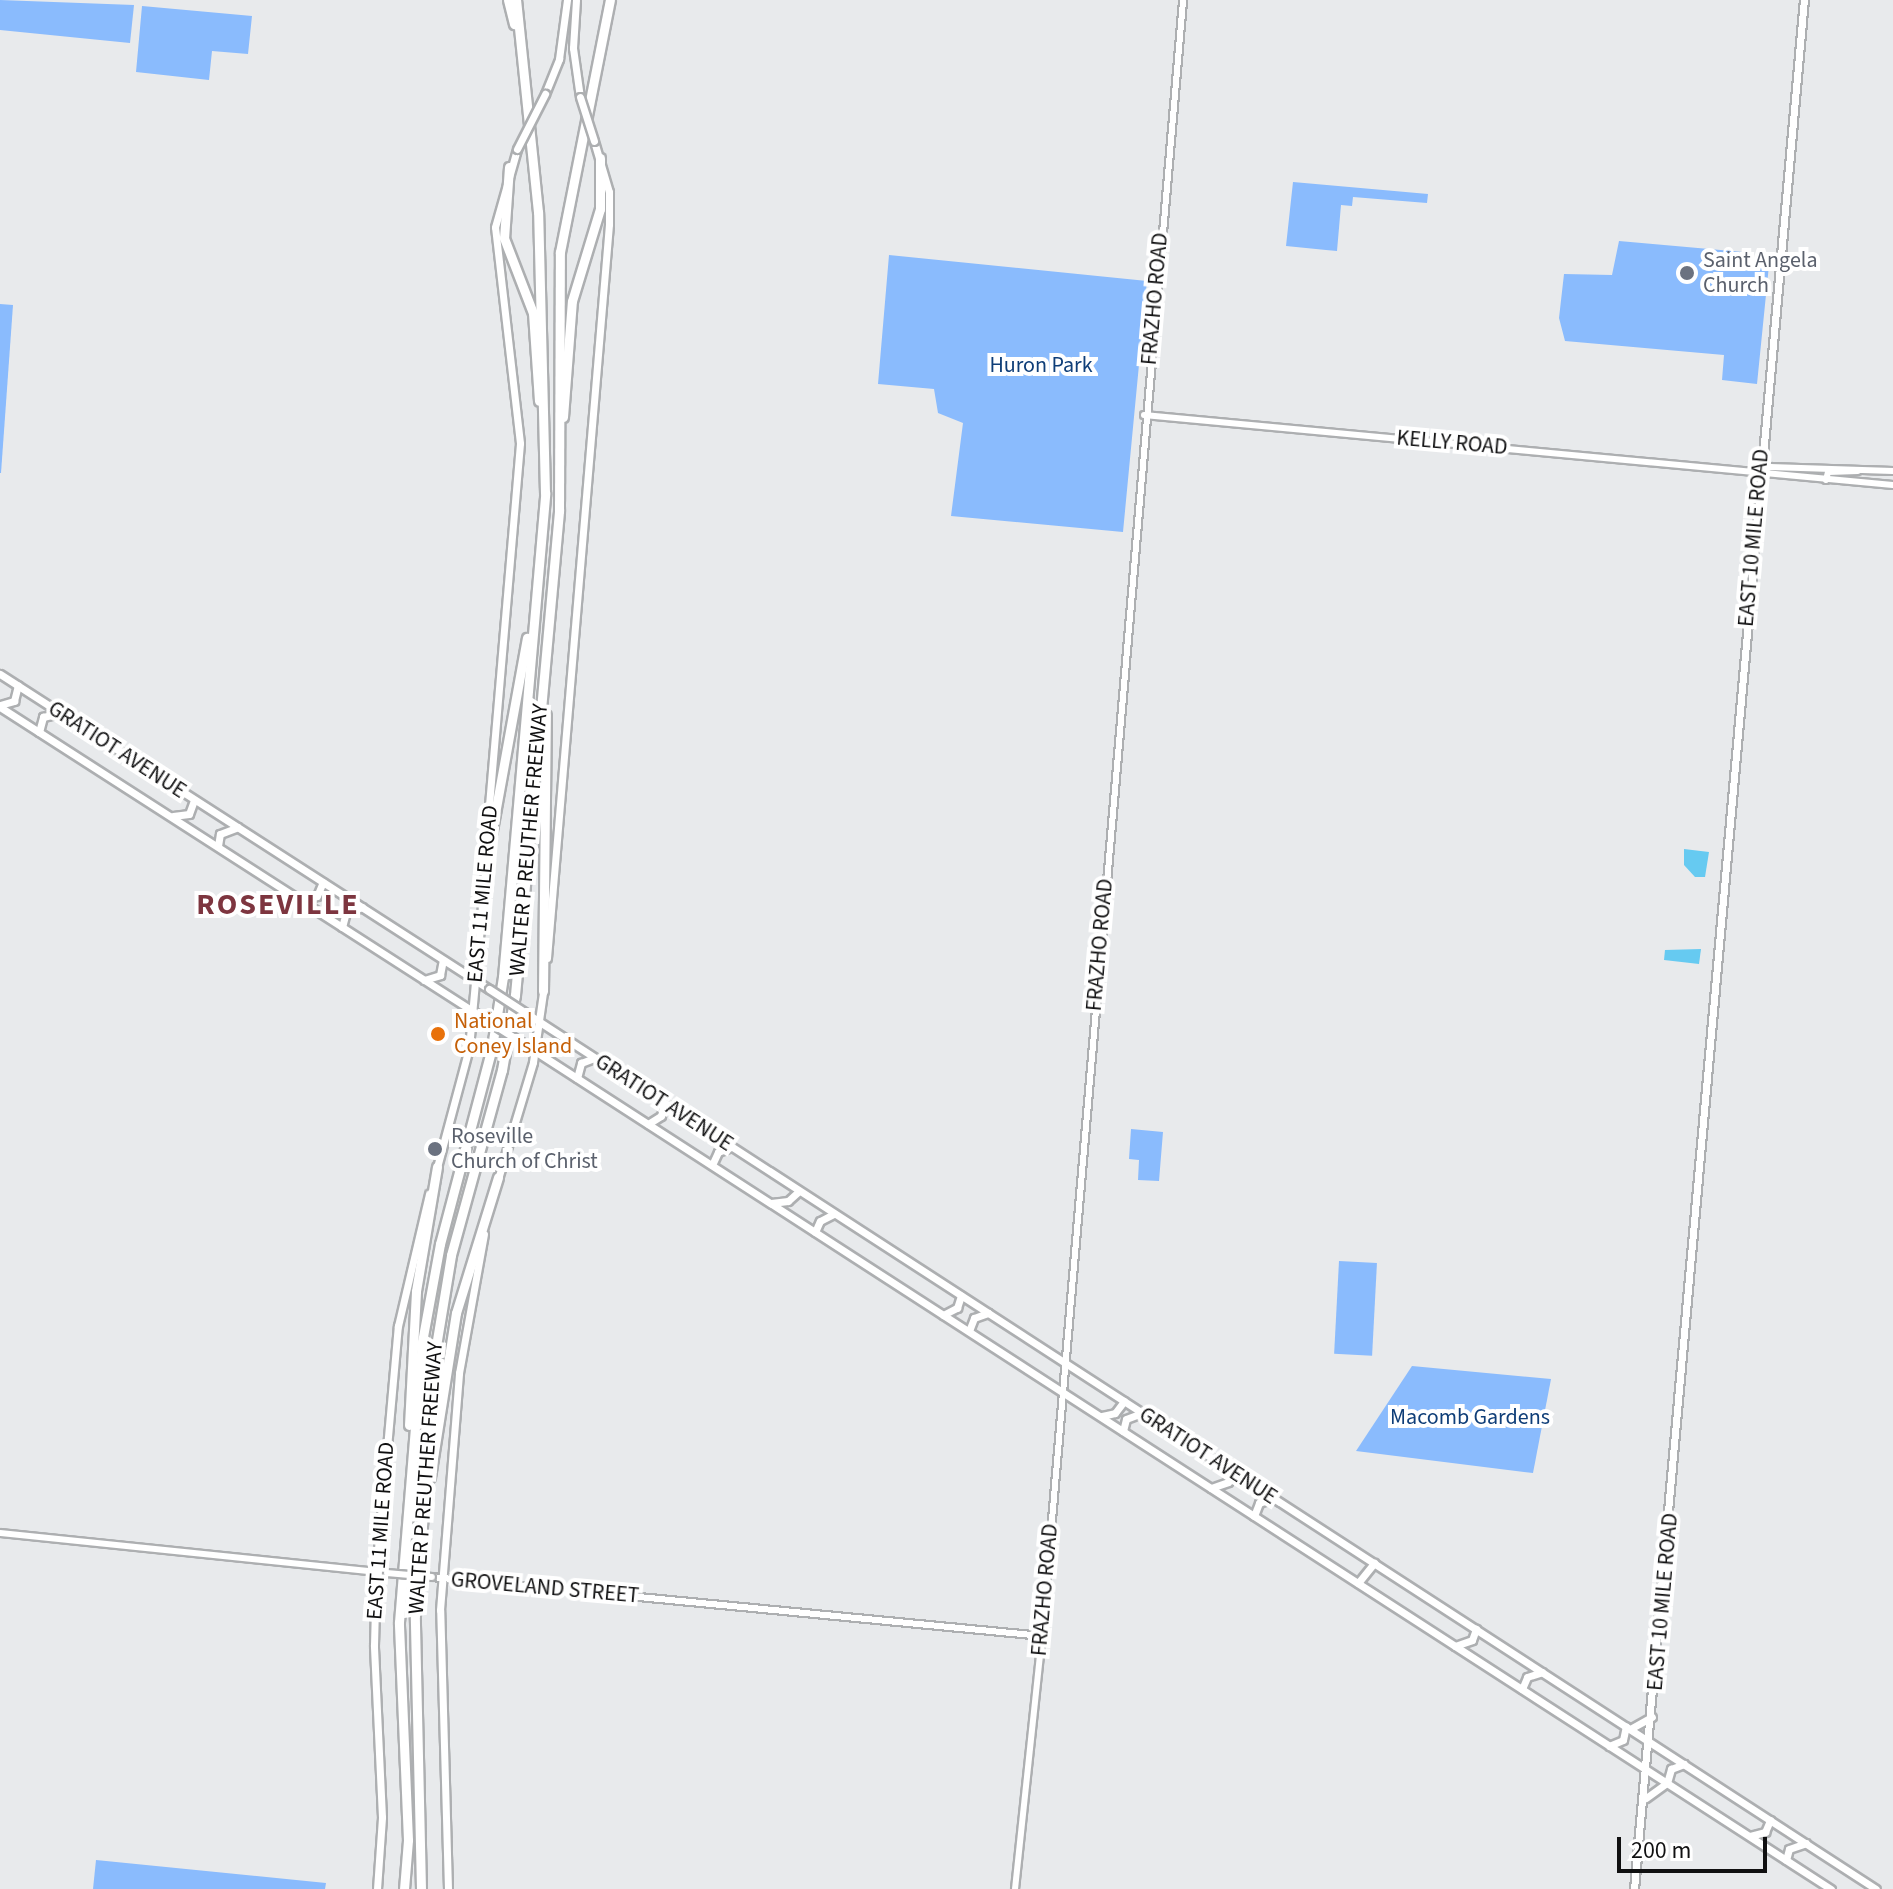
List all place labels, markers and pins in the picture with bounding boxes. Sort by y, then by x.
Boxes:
place label: Saint Angela Church [1703,247,1817,298]
marker: Saint Angela Church [1678,264,1696,282]
place label: National Coney Island [454,1008,572,1060]
marker: National Coney Island [429,1025,447,1043]
place label: Roseville Church of Christ [451,1123,598,1174]
marker: Roseville Church of Christ [426,1140,444,1158]

